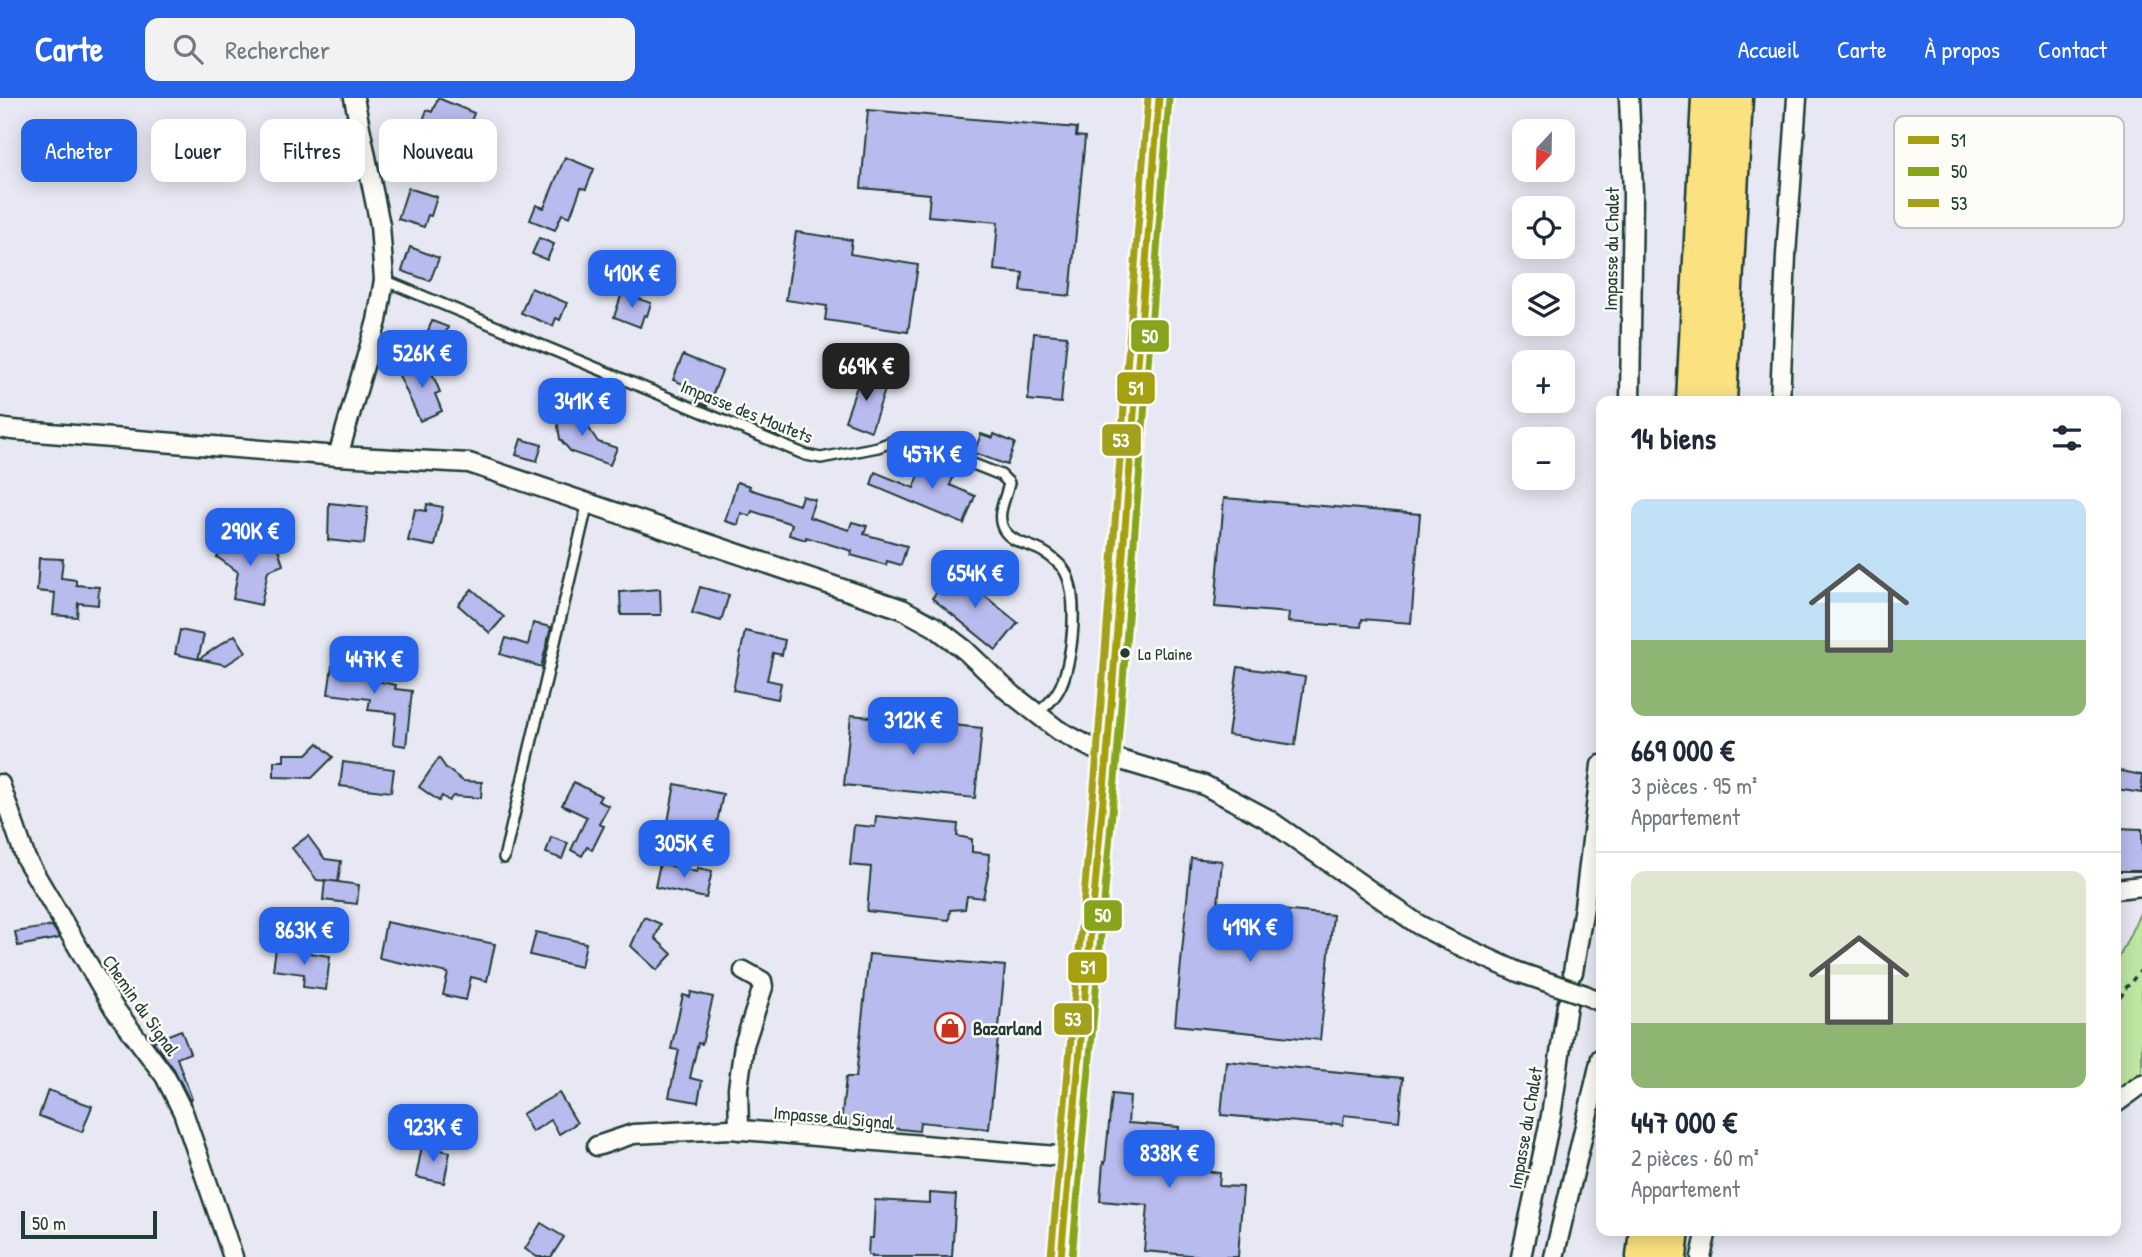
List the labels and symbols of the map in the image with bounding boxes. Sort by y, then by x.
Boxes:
legend [1894,116,2124,228]
north arrow [1512,119,1575,182]
text: 51 [1951,127,1966,153]
text: 50 [1951,158,1968,184]
street label: Impasse du Chalet [1597,186,1625,311]
text: 53 [1951,190,1968,216]
pin: 410K € [575,250,689,310]
line badge: 50 [1130,319,1170,353]
text: 50 [1142,323,1159,349]
pin: 526K € [365,330,479,390]
pin: 669K € [809,344,923,403]
line badge: 51 [1116,371,1156,405]
street label: Impasse des Moutets [677,373,817,449]
text: 51 [1129,375,1144,401]
pin: 341K € [525,378,639,438]
line badge: 53 [1101,423,1142,457]
text: 53 [1113,427,1130,453]
pin: 457K € [875,432,989,491]
pin: 290K € [193,508,307,568]
pin: 654K € [918,550,1032,610]
pin: 447K € [317,636,431,696]
place label: La Plaine [1138,642,1193,665]
marker: La Plaine [1118,646,1132,660]
pin: 312K € [856,698,970,757]
pin: 305K € [627,820,741,880]
line badge: 50 [1083,899,1123,932]
text: 50 [1095,902,1112,928]
pin: 419K € [1193,904,1307,964]
pin: 863K € [247,908,361,967]
street label: Chemin du Signal [97,949,186,1062]
line badge: 51 [1067,951,1108,984]
text: 51 [1081,954,1096,980]
line badge: 53 [1053,1002,1093,1036]
text: 53 [1065,1006,1082,1032]
shop icon: Bazarland [933,1011,967,1045]
place label: Bazarland [973,1015,1042,1041]
street label: Impasse du Chalet [1501,1064,1549,1191]
street label: Impasse du Signal [772,1099,897,1135]
pin: 923K € [376,1104,490,1164]
pin: 838K € [1112,1130,1226,1190]
scale bar [21,1208,158,1240]

